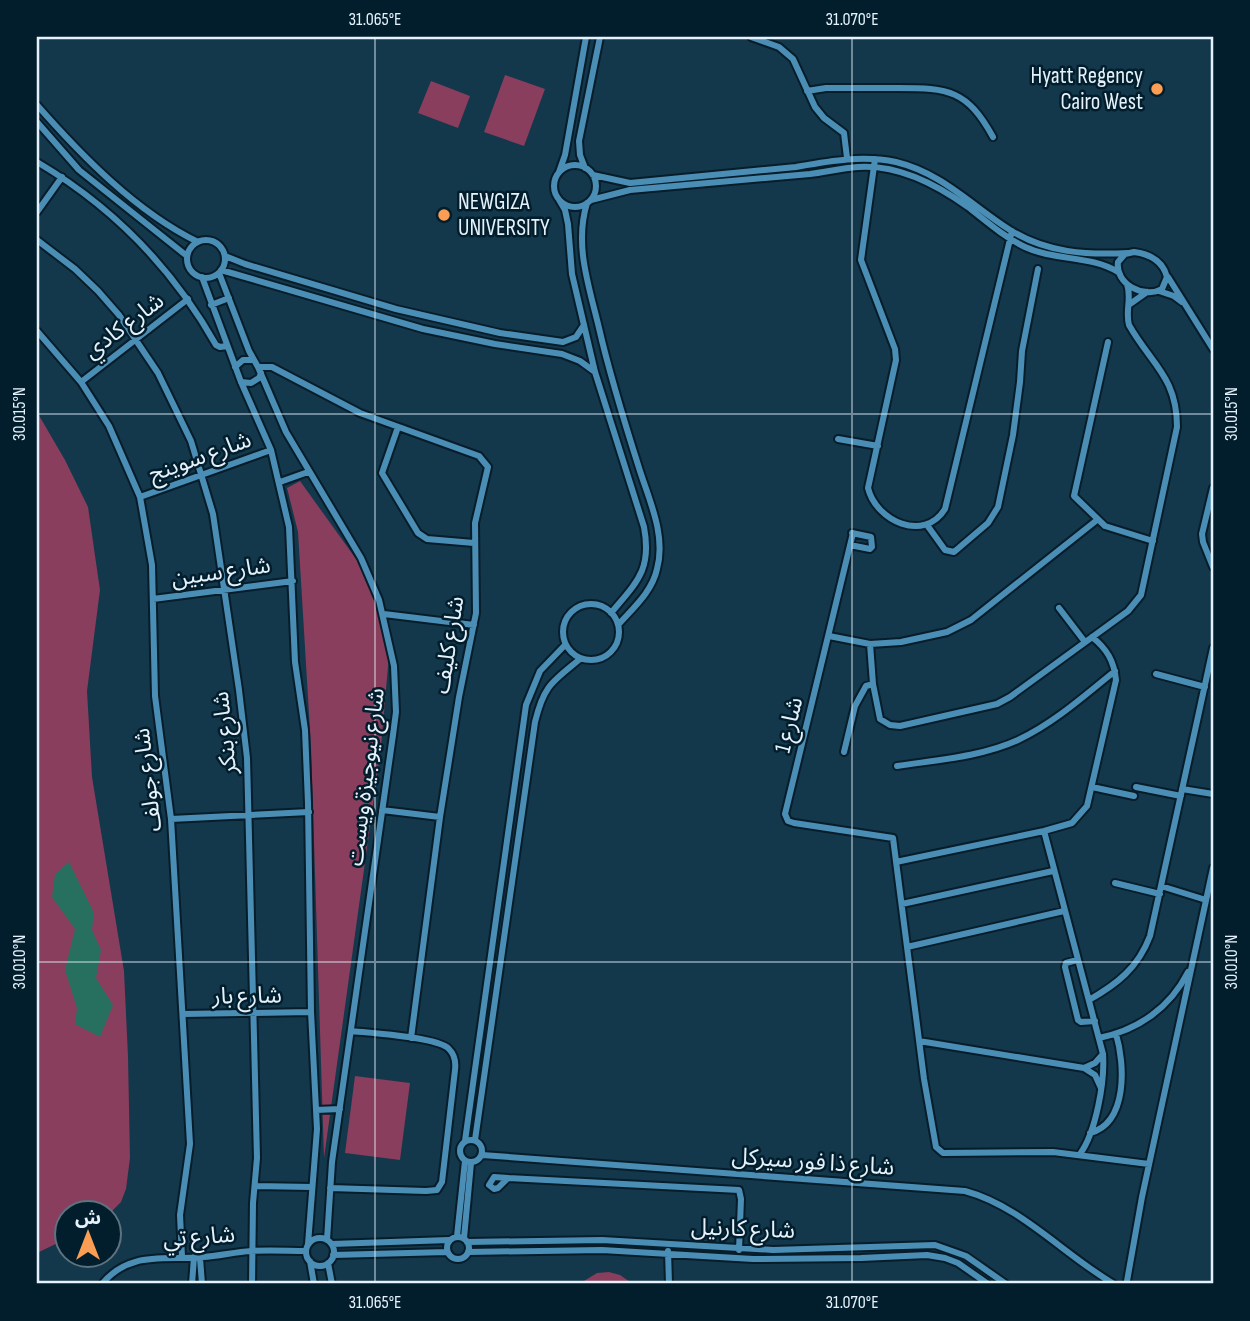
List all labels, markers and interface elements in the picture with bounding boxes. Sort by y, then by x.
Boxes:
text: 31.065°E [348,9,402,30]
text: 31.070°E [825,9,879,30]
place label: Hyatt Regency Cairo West [1031,62,1143,116]
marker: Hyatt Regency Cairo West [1149,81,1165,97]
place label: NEWGIZA UNIVERSITY [458,188,550,242]
marker: NEWGIZA UNIVERSITY [436,207,452,223]
street label: شارع كادي [78,287,171,367]
text: 30.015°N [9,387,30,441]
text: 30.015°N [1221,387,1242,441]
street label: شارع سوينج [145,426,256,490]
street label: شارع سبين [170,551,273,595]
street label: شارع كليف [427,594,473,696]
street label: شارع نيوجيزة ويست [341,686,393,868]
street label: شارع بنكر [207,690,245,777]
street label: شارع 1 [769,694,811,756]
street label: شارع جولف [128,726,170,833]
text: 30.010°N [9,935,30,989]
text: 30.010°N [1221,935,1242,989]
street label: شارع بار [211,981,282,1013]
street label: شارع ذا فور سيركل [731,1142,895,1184]
north arrow [52,1198,122,1268]
text: ش [75,1207,101,1230]
street label: شارع كارنيل [690,1213,795,1247]
street label: شارع تي [162,1221,236,1256]
text: 31.065°E [348,1292,402,1313]
text: 31.070°E [825,1292,879,1313]

